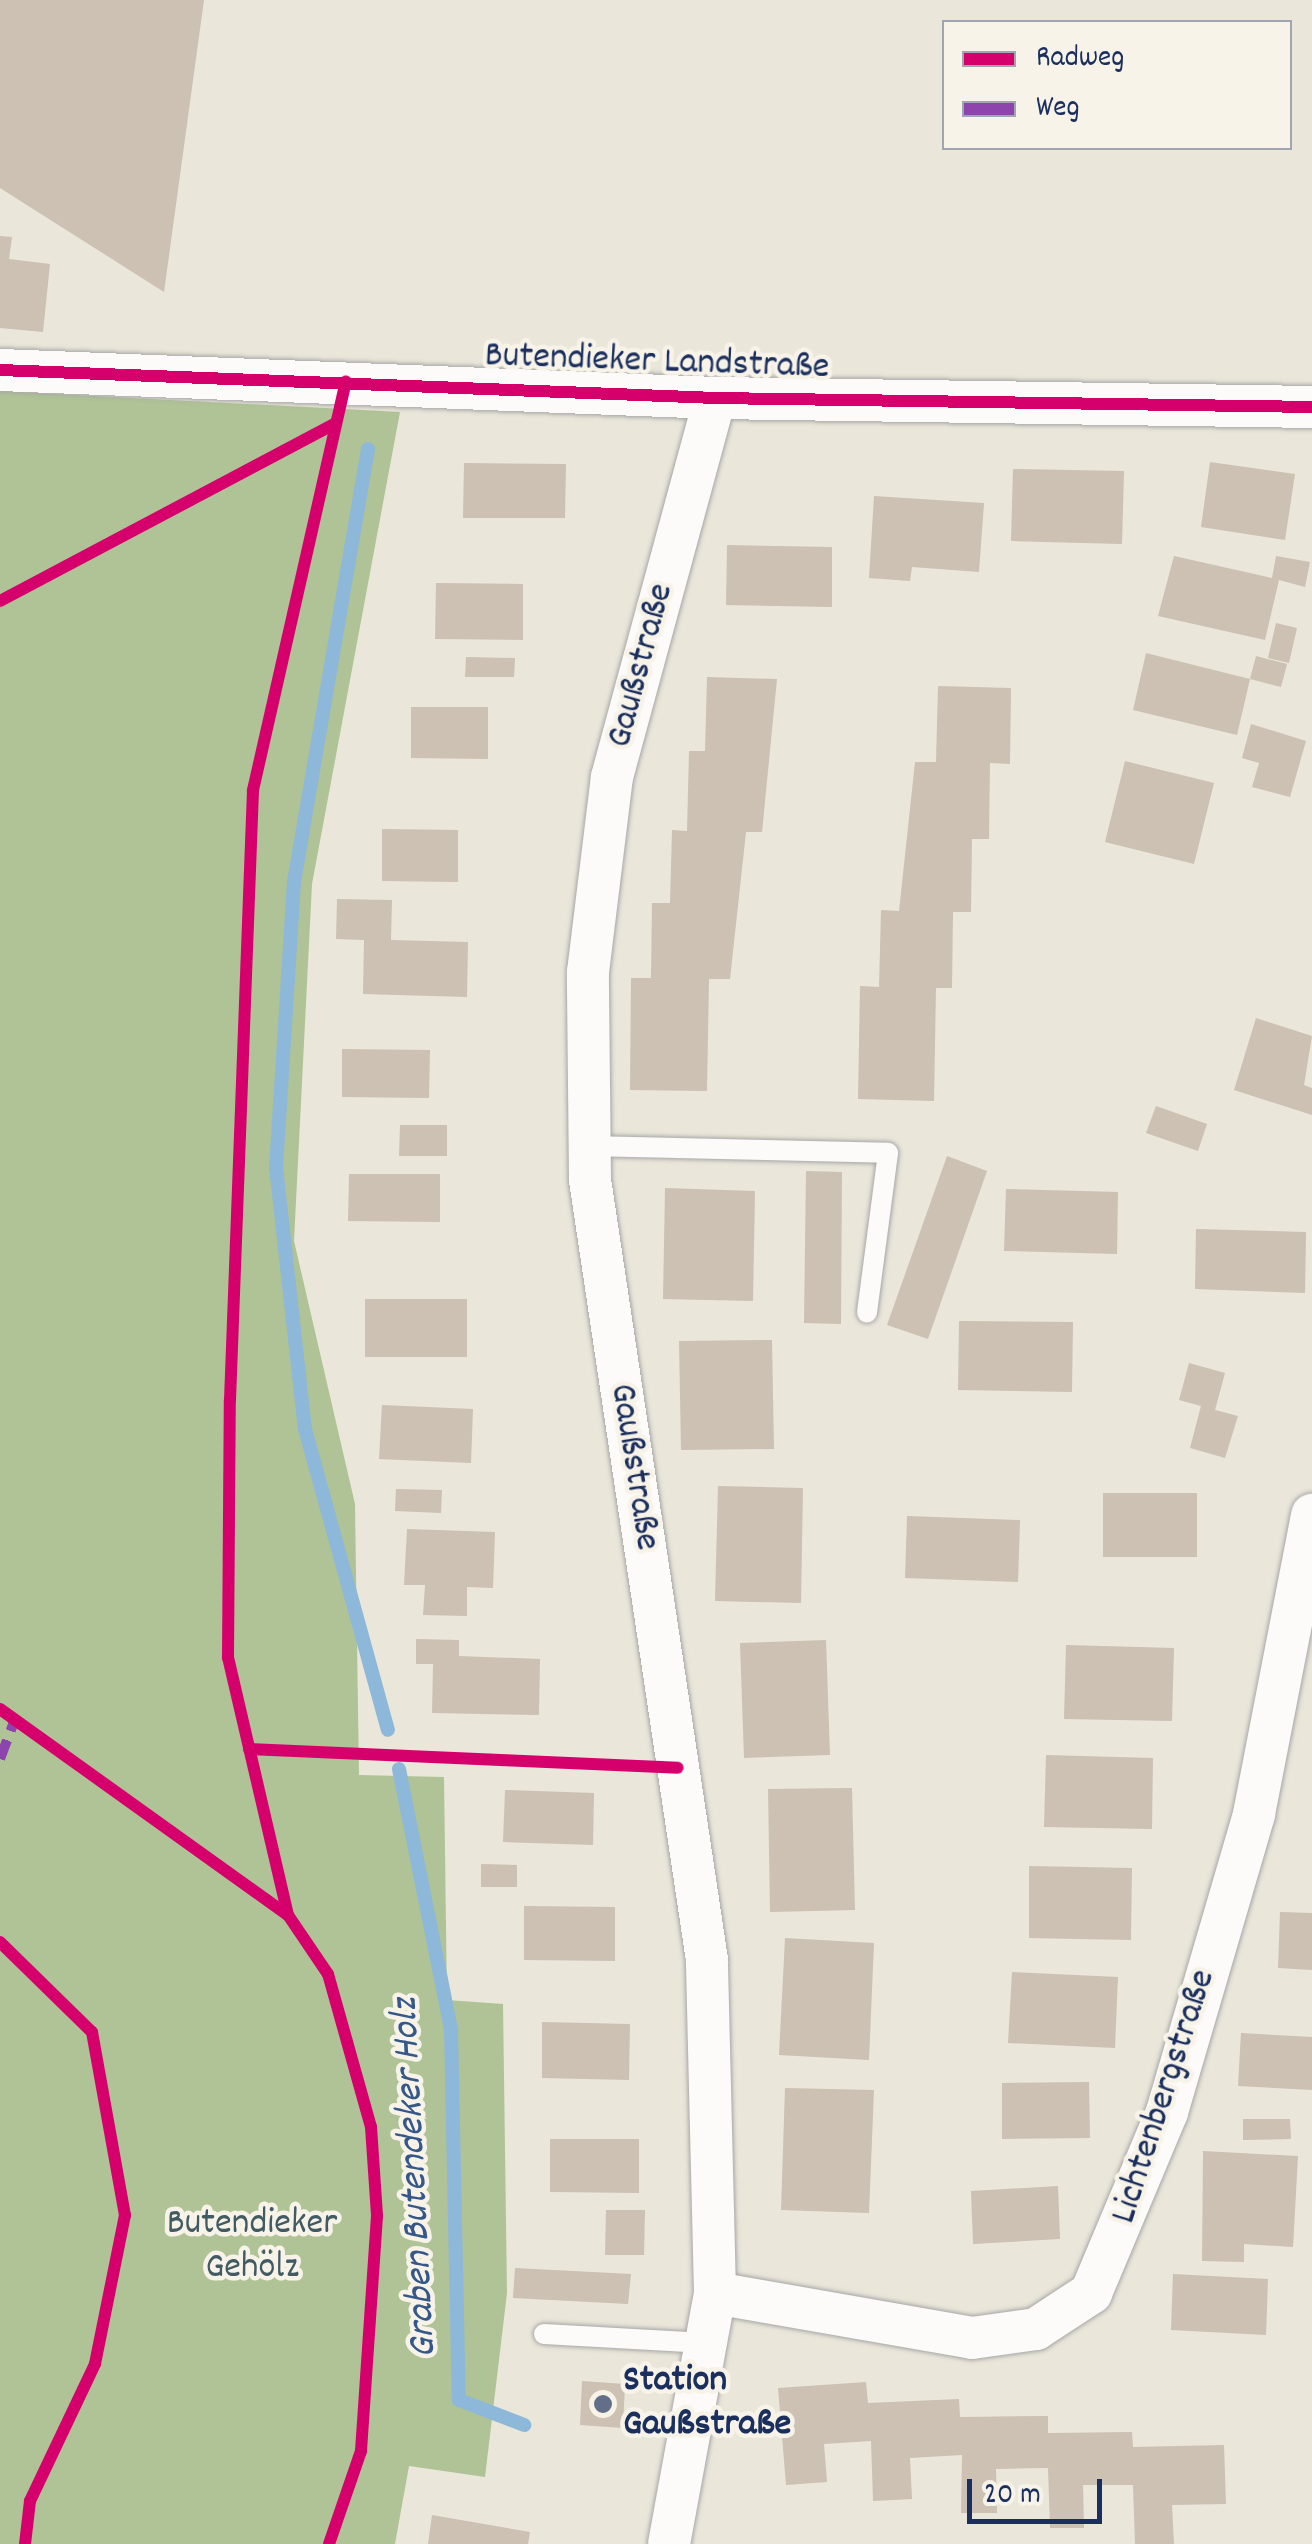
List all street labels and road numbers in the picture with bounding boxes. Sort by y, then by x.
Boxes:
street label: Butendieker Landstraße [484,334,830,392]
street label: Gaußstraße [598,579,686,753]
street label: Gaußstraße [597,1380,669,1554]
street label: Lichtenbergstraße [1103,1964,1227,2230]

